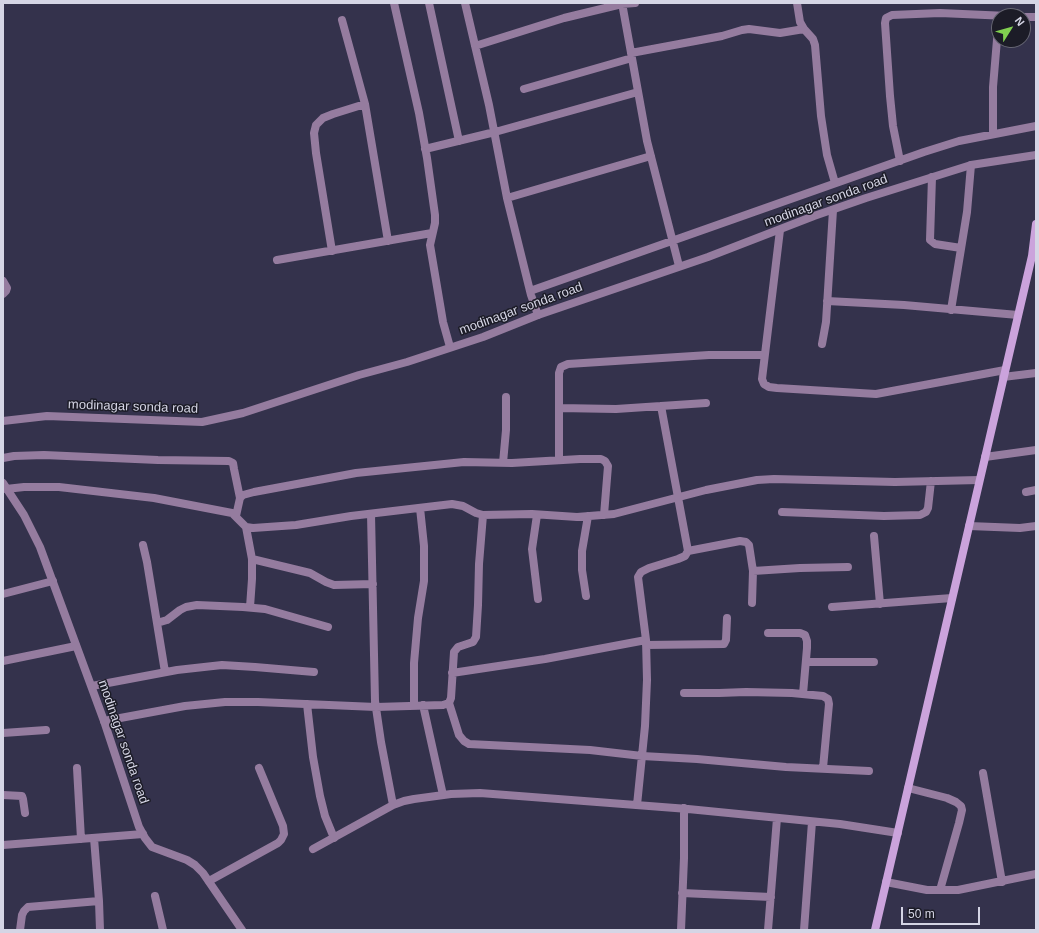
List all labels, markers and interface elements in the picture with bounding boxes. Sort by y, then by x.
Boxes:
north arrow [991,8,1031,48]
text: N [1013,15,1027,28]
street label: modinagar sonda road [762,171,890,231]
street label: modinagar sonda road [457,279,585,339]
street label: modinagar sonda road [68,397,198,417]
street label: modinagar sonda road [94,678,152,806]
scale bar [903,899,982,925]
text: 50 m [908,907,935,921]

